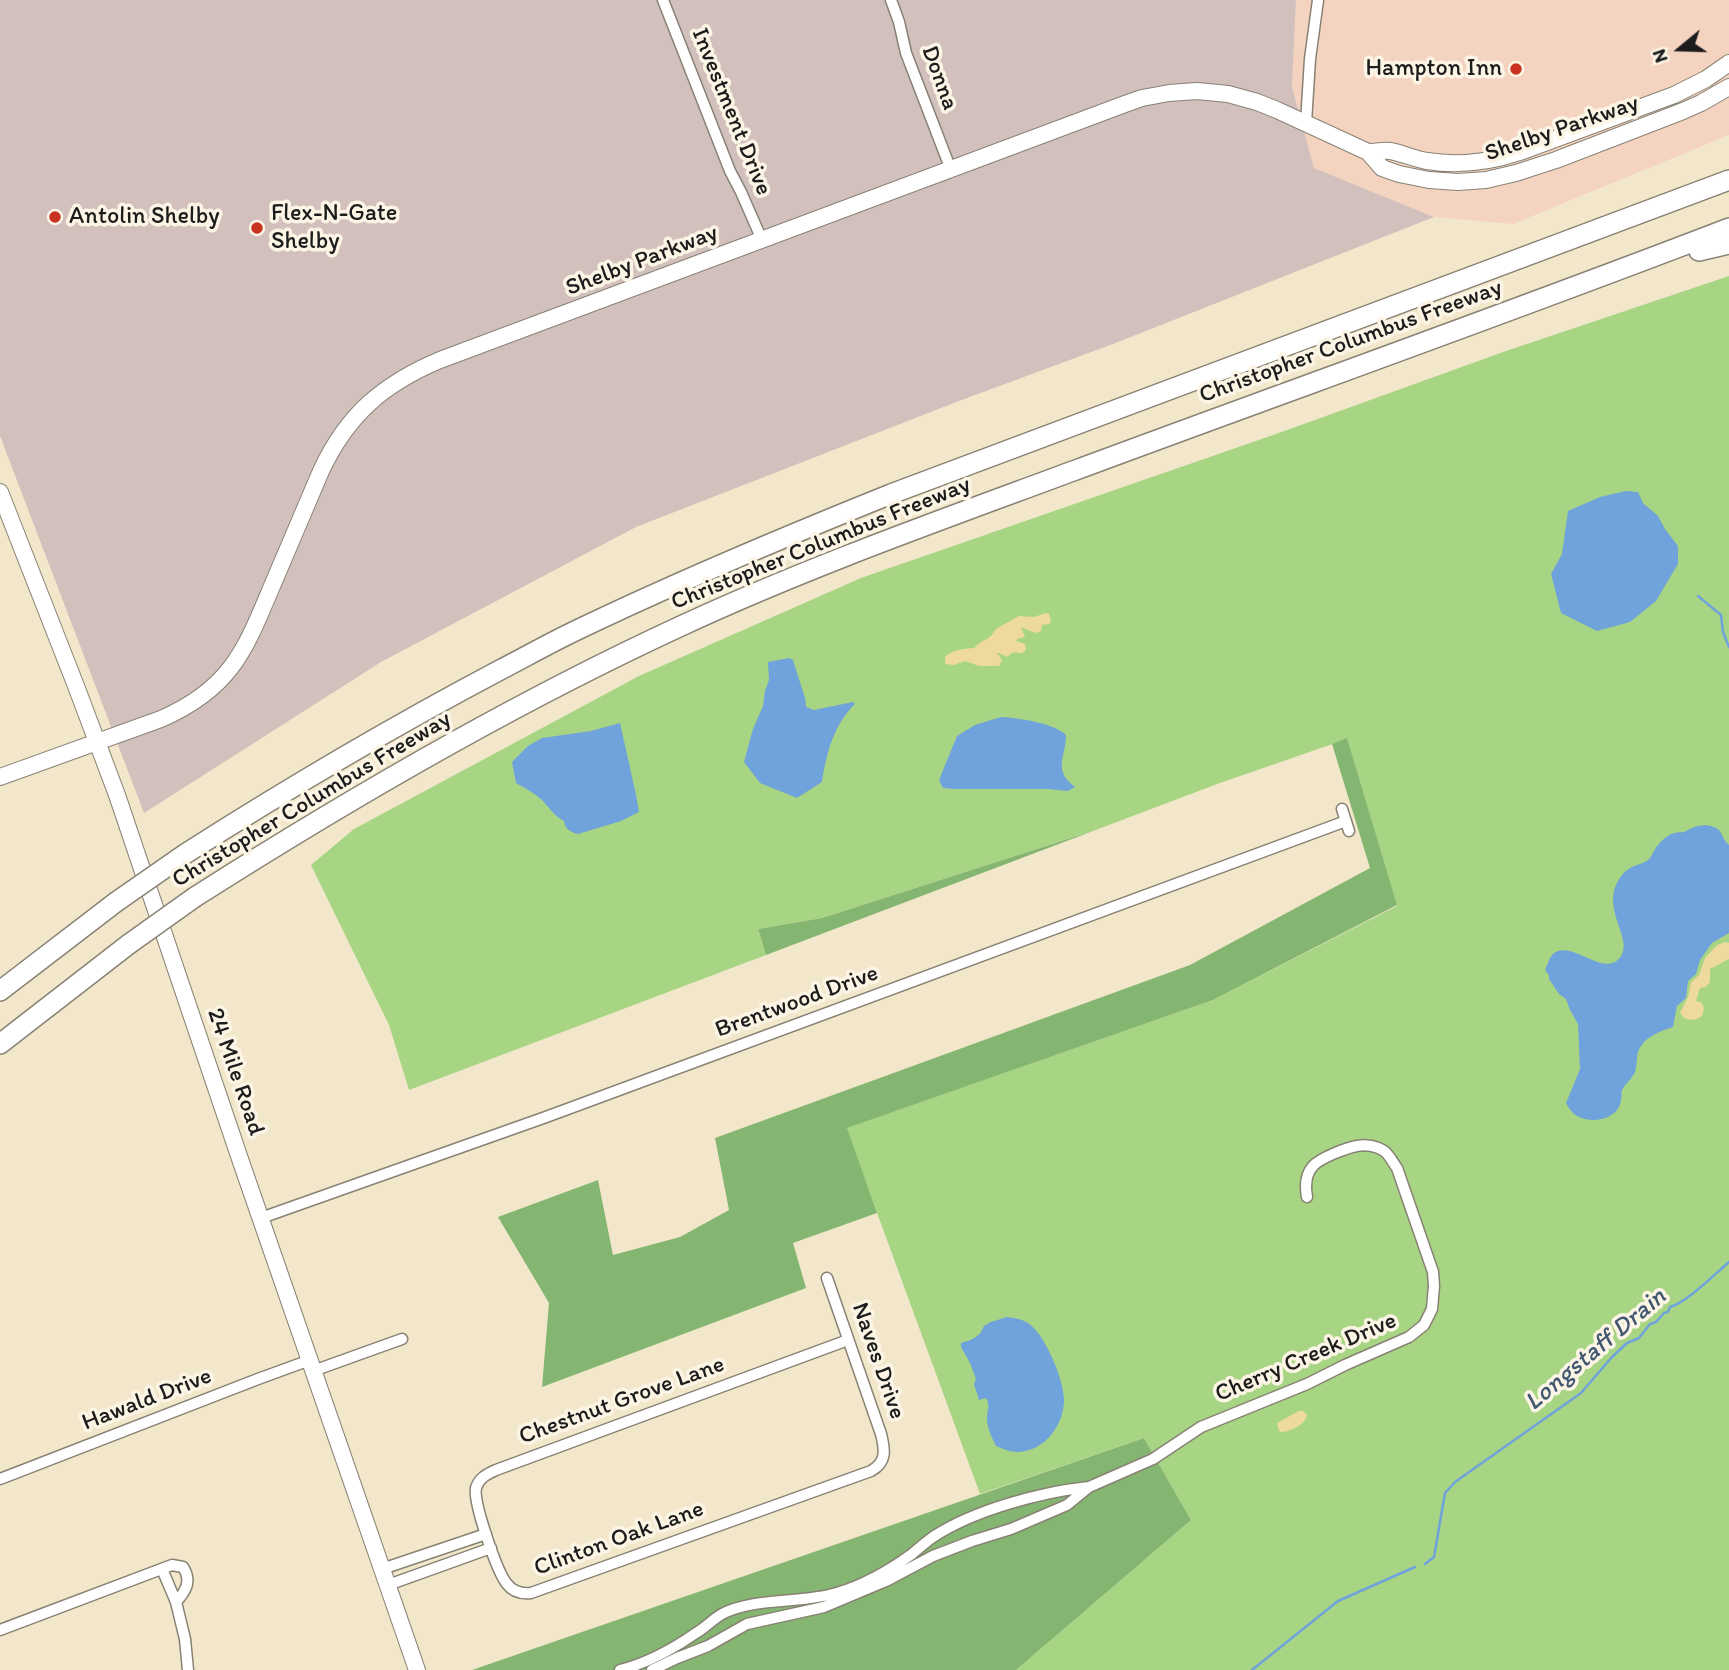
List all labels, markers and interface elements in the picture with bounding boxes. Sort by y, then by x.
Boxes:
north arrow [1645,14,1715,84]
street label: Investment Drive [684,24,778,200]
street label: Donna [914,42,964,114]
text: N [1647,46,1673,66]
place label: Hampton Inn [1365,55,1502,83]
marker: Hampton Inn [1508,61,1524,77]
street label: Shelby Parkway [1481,89,1643,169]
place label: Flex-N-Gate Shelby [271,200,397,256]
place label: Antolin Shelby [69,203,220,231]
marker: Antolin Shelby [47,209,63,225]
street label: Shelby Parkway [562,219,722,303]
marker: Flex-N-Gate Shelby [249,220,265,236]
street label: Christopher Columbus Freeway [1196,274,1506,410]
street label: Christopher Columbus Freeway [667,471,975,617]
street label: Christopher Columbus Freeway [167,705,457,895]
street label: Brentwood Drive [712,959,882,1045]
street label: 24 Mile Road [200,1005,270,1139]
water label: Longstaff Drain [1519,1282,1673,1418]
street label: Naves Drive [845,1299,911,1423]
street label: Cherry Creek Drive [1211,1307,1401,1409]
street label: Chestnut Grove Lane [515,1350,729,1452]
street label: Hawald Drive [78,1362,216,1438]
street label: Clinton Oak Lane [530,1495,708,1583]

